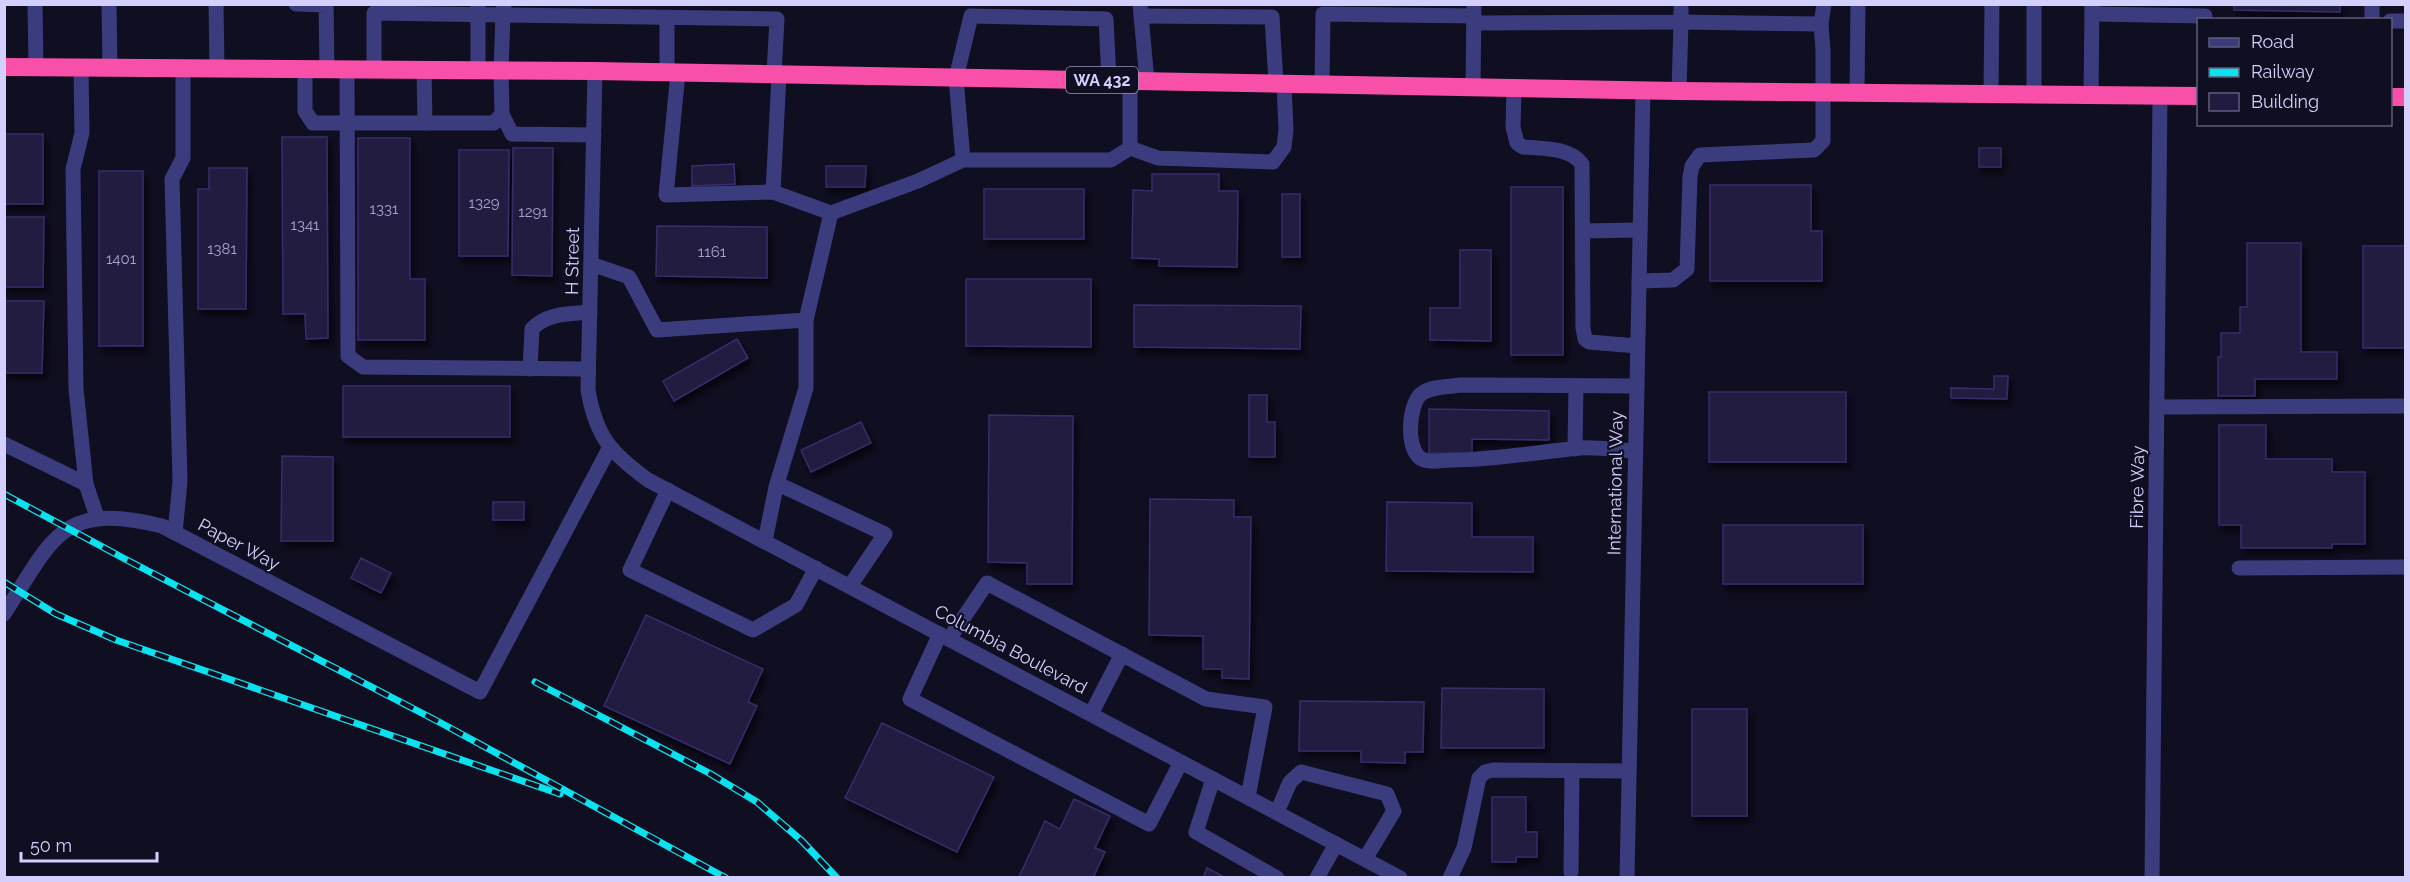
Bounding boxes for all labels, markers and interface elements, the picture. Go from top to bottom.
legend [2197,18,2392,126]
text: Road [2251,31,2294,52]
text: Railway [2251,61,2315,82]
road number: WA 432 [1066,67,1138,93]
text: Building [2251,91,2319,112]
house number: 1329 [468,194,500,212]
house number: 1331 [370,200,399,218]
house number: 1291 [518,203,548,221]
house number: 1341 [290,216,320,234]
street label: H Street [561,227,583,295]
house number: 1381 [207,240,237,258]
house number: 1161 [698,243,727,261]
house number: 1401 [106,250,137,268]
street label: International Way [1603,410,1627,555]
street label: Fibre Way [2126,445,2148,529]
street label: Paper Way [195,514,284,574]
street label: Columbia Boulevard [931,600,1091,698]
scale bar [21,825,158,863]
text: 50 m [30,835,72,856]

